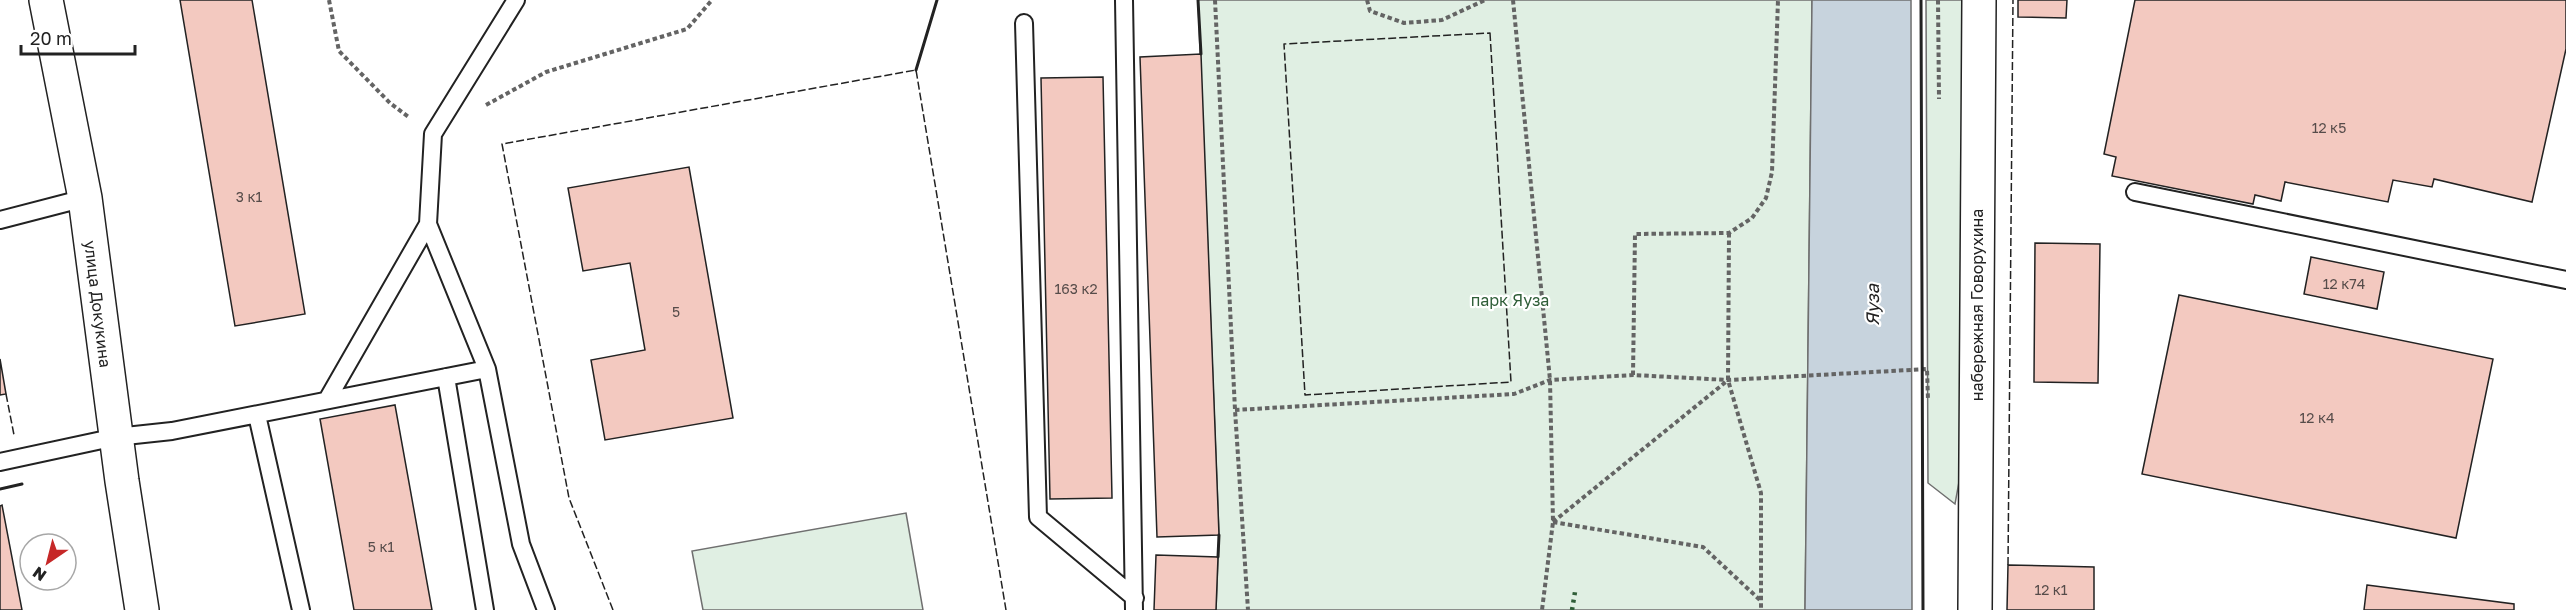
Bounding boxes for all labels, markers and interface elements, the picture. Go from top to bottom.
scale bar [21,18,135,56]
text: 20 m [30,27,72,49]
house number: 12 к5 [2312,119,2346,136]
house number: 3 к1 [236,188,262,205]
street label: набережная Говорухина [1967,209,1987,401]
street label: улица Докукина [80,239,116,369]
house number: 12 к74 [2323,275,2365,292]
house number: 163 к2 [1054,280,1098,297]
water label: Яуза [1861,283,1883,326]
park label: парк Яуза [1471,290,1549,310]
house number: 5 [672,303,680,320]
house number: 12 к4 [2300,409,2335,426]
north arrow [18,532,78,592]
house number: 5 к1 [368,538,394,555]
text: N [29,563,50,586]
house number: 12 к1 [2034,581,2068,598]

